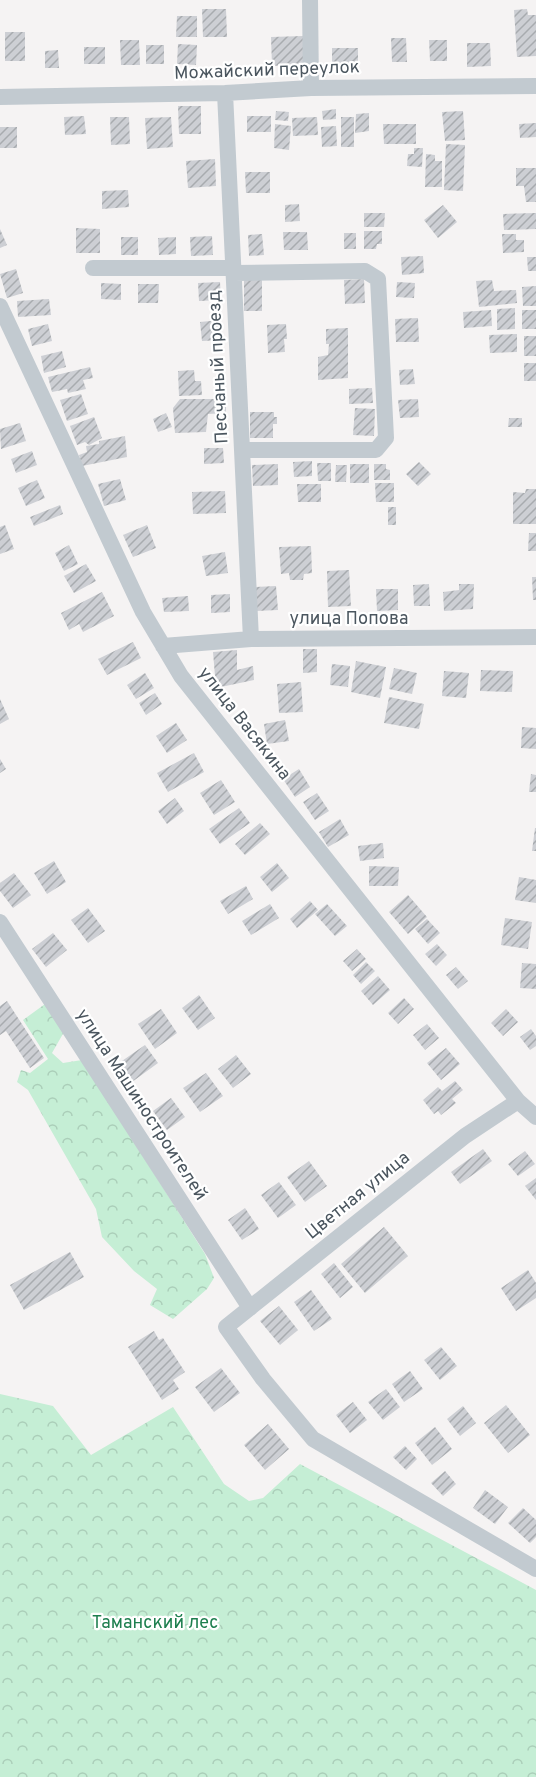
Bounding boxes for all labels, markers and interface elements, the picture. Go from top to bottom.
street label: Можайский переулок [174,56,360,86]
street label: Песчаный проезд [203,290,235,444]
street label: улица Попова [290,608,409,631]
street label: улица Васякина [193,663,295,785]
street label: улица Машиностроителей [70,1005,212,1205]
street label: Цветная улица [301,1147,415,1245]
park label: Таманский лес [92,1612,218,1635]

